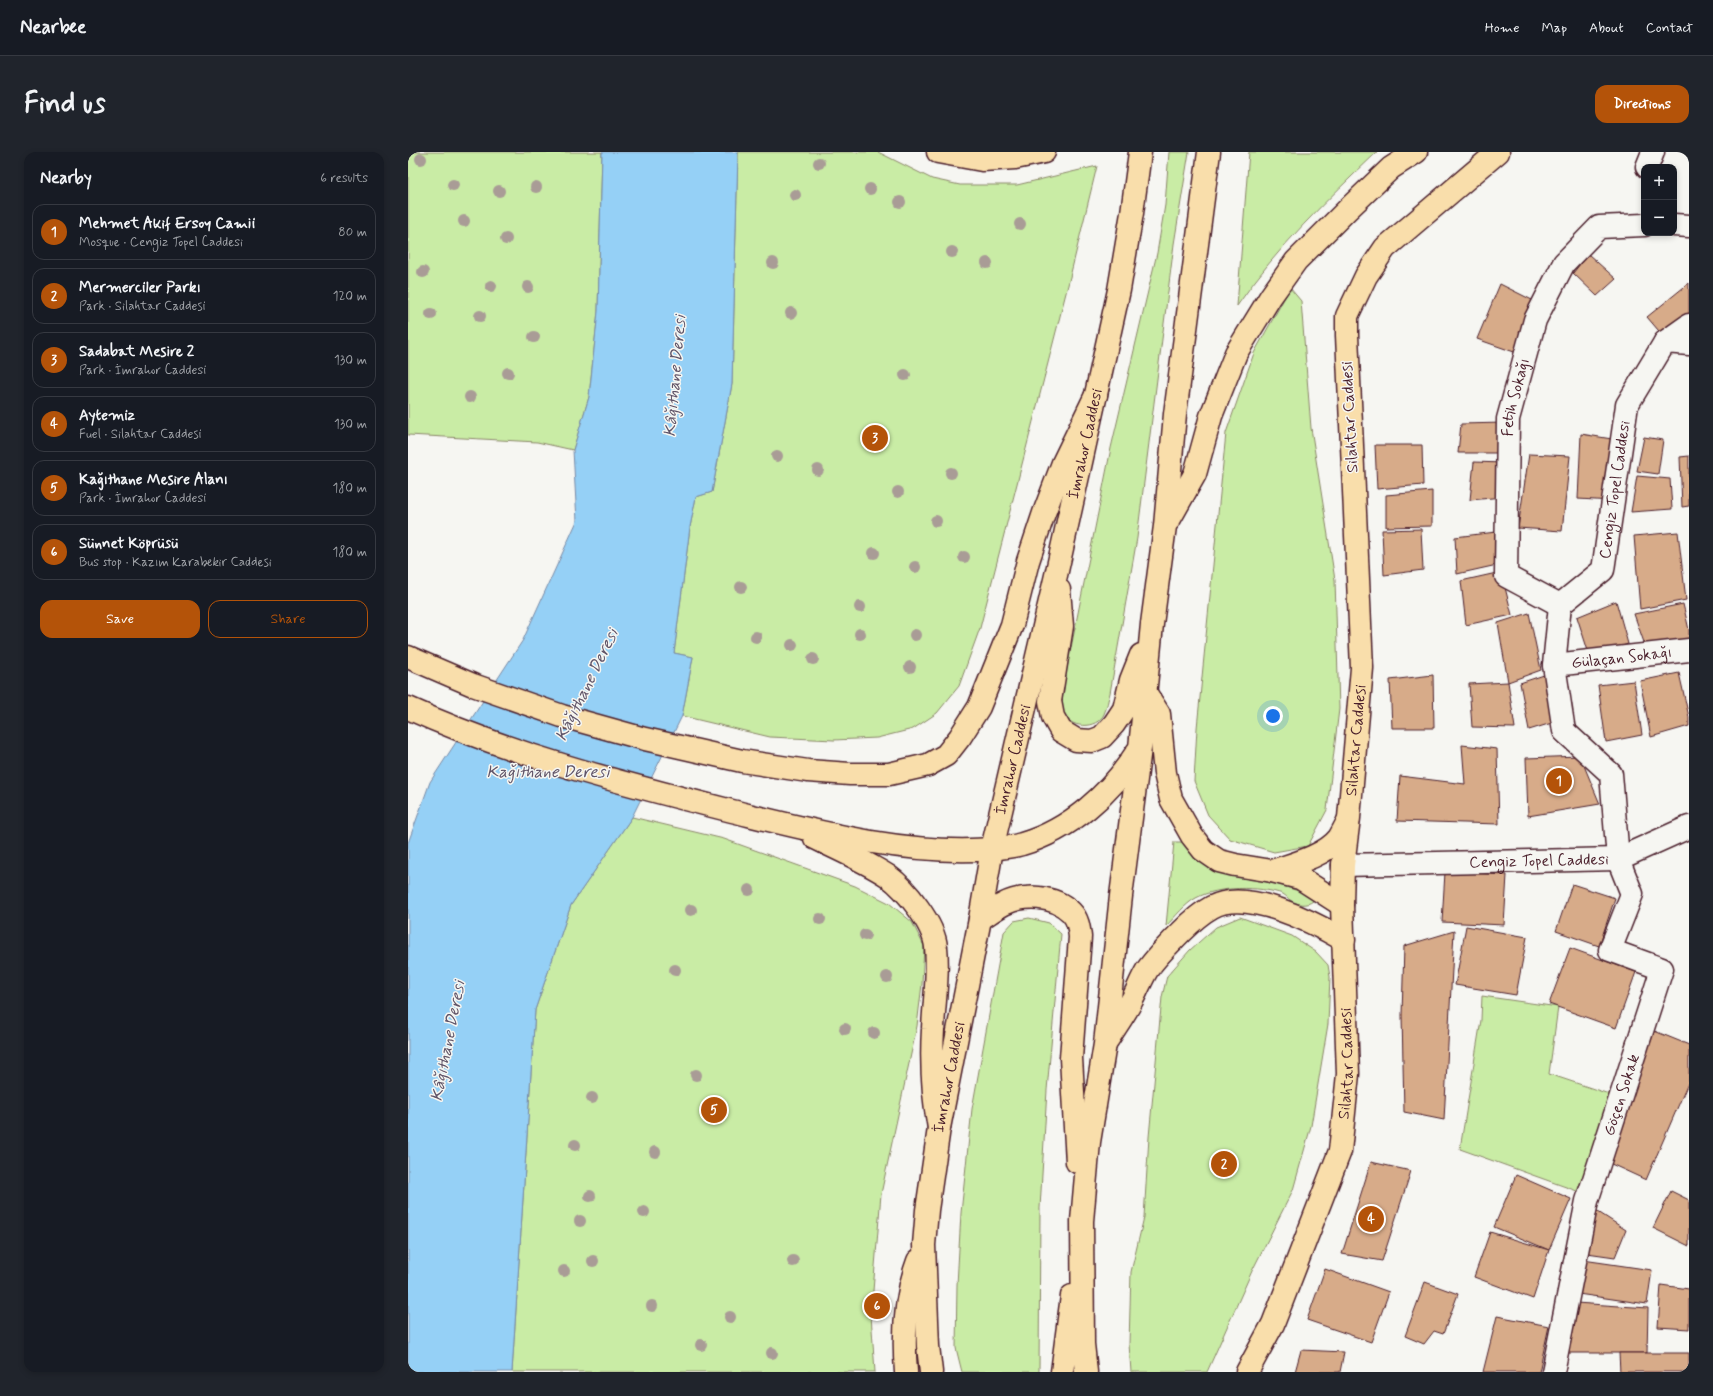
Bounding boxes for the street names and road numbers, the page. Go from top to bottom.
street label: Fetih Sokağı [1497,356,1535,437]
street label: Silahtar Caddesi [1337,360,1363,473]
street label: İmrahor Caddesi [1063,386,1108,501]
street label: Cengiz Topel Caddesi [1594,419,1635,560]
street label: Gülaçan Sokağı [1570,641,1673,674]
street label: Silahtar Caddesi [1340,683,1371,797]
street label: İmrahor Caddesi [990,702,1036,817]
street label: Cengiz Topel Caddesi [1469,849,1609,873]
street label: Silahtar Caddesi [1333,1007,1359,1120]
street label: İmrahor Caddesi [928,1020,970,1134]
street label: Göçen Sokak [1598,1051,1644,1138]

